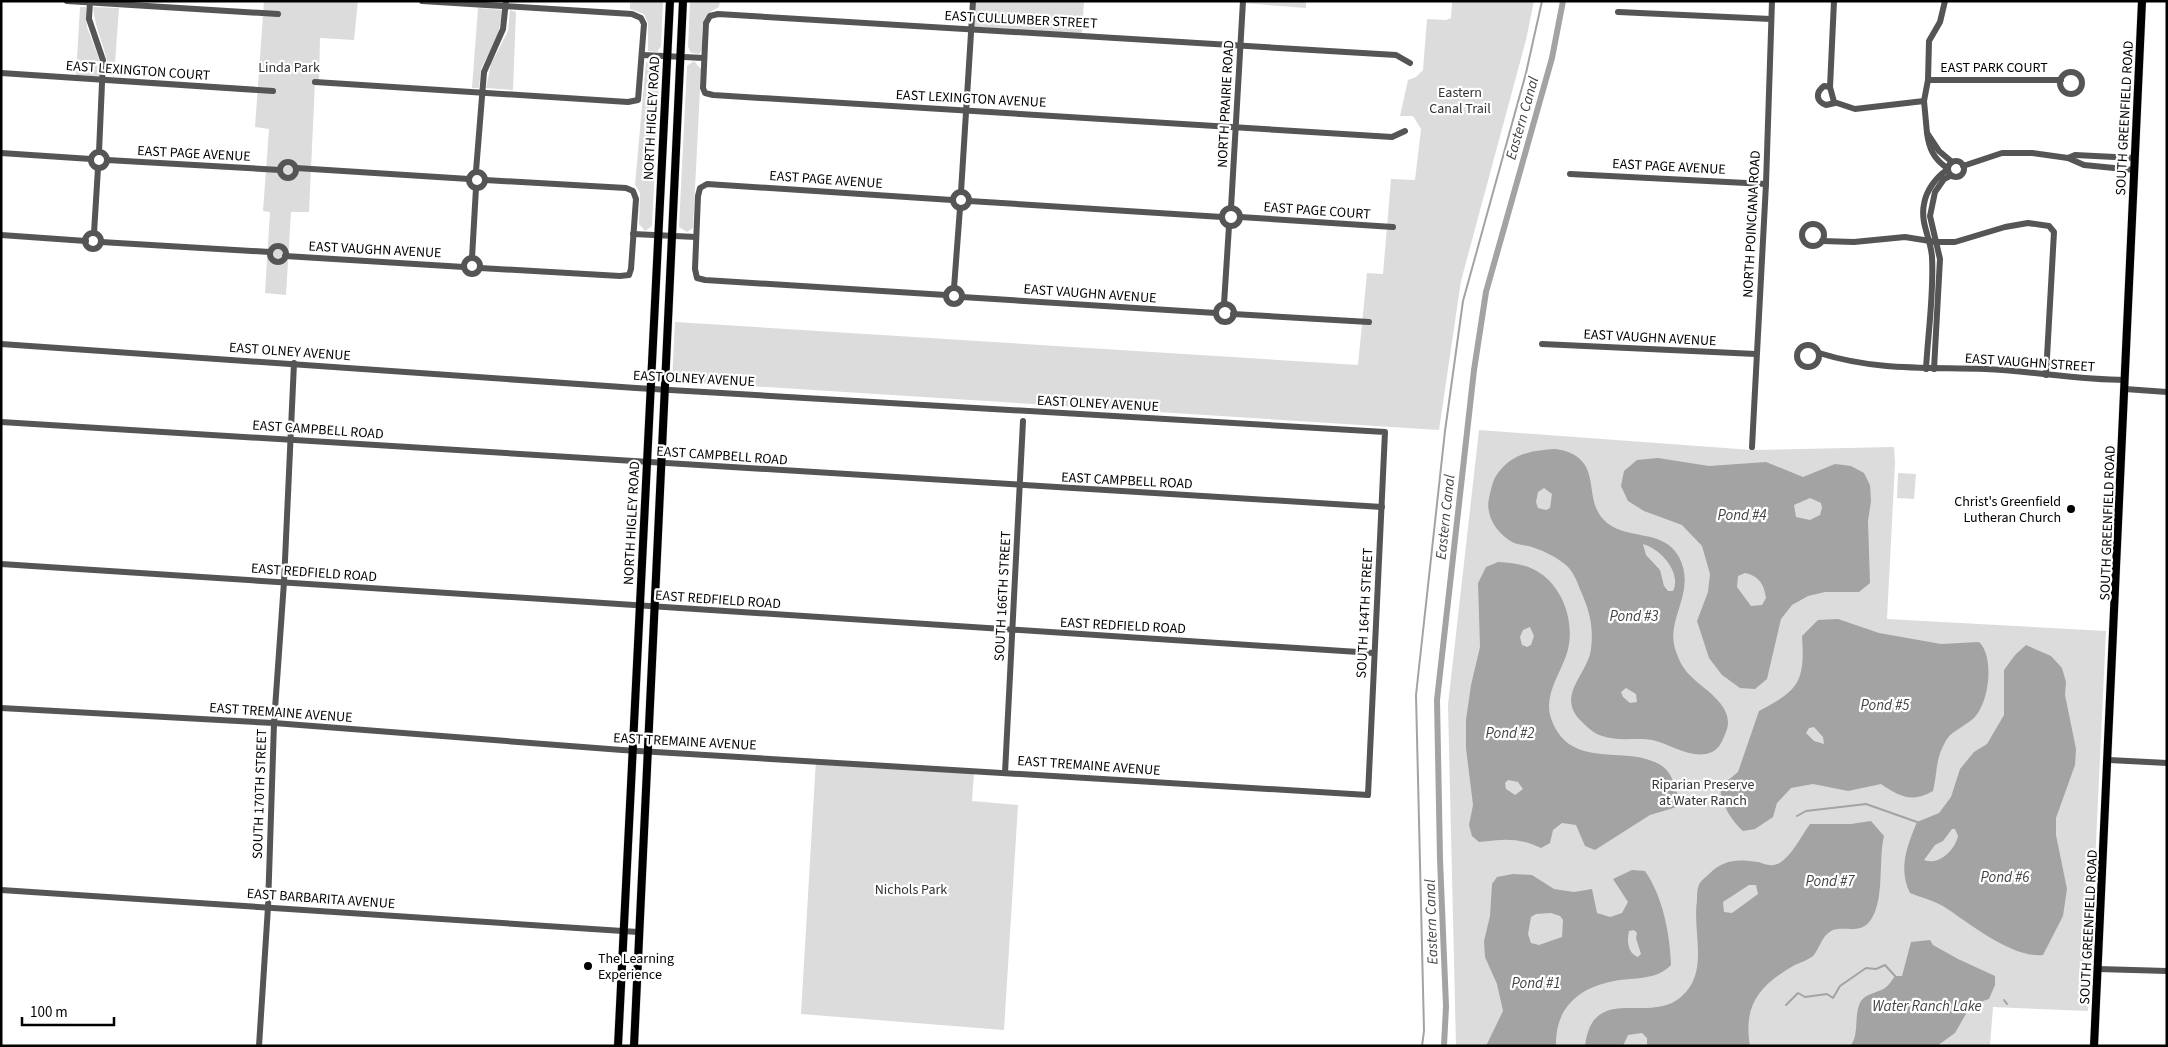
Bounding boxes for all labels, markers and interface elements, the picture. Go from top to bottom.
street label: EAST CULLUMBER STREET [944,6,1098,34]
street label: NORTH PRAIRIE ROAD [1213,40,1239,168]
street label: SOUTH GREENFIELD ROAD [2111,40,2139,196]
street label: EAST LEXINGTON COURT [65,56,211,86]
street label: NORTH HIGLEY ROAD [639,56,665,180]
park label: Linda Park [258,58,320,78]
street label: EAST PARK COURT [1940,58,2048,78]
water label: Eastern Canal [1501,74,1544,162]
park label: Eastern Canal Trail [1429,83,1491,119]
street label: EAST LEXINGTON AVENUE [895,85,1047,113]
street label: EAST PAGE AVENUE [137,141,251,167]
street label: NORTH POINCIANA ROAD [1738,150,1766,298]
street label: EAST PAGE AVENUE [1612,154,1726,180]
street label: EAST PAGE AVENUE [769,166,883,194]
street label: EAST PAGE COURT [1263,197,1372,225]
street label: EAST VAUGHN AVENUE [308,237,442,263]
street label: EAST VAUGHN AVENUE [1023,279,1157,309]
street label: EAST VAUGHN AVENUE [1583,325,1717,351]
street label: EAST OLNEY AVENUE [228,338,351,366]
street label: EAST VAUGHN STREET [1964,348,2096,378]
street label: EAST OLNEY AVENUE [633,366,755,392]
street label: EAST OLNEY AVENUE [1037,391,1159,417]
street label: EAST CAMPBELL ROAD [252,415,384,445]
street label: EAST CAMPBELL ROAD [656,441,788,471]
street label: SOUTH GREENFIELD ROAD [2095,445,2121,601]
street label: NORTH HIGLEY ROAD [619,461,645,585]
street label: EAST CAMPBELL ROAD [1061,468,1193,494]
water label: Eastern Canal [1431,473,1460,561]
place label: Christ's Greenfield Lutheran Church [1954,492,2061,528]
marker: Christ's Greenfield Lutheran Church [2065,503,2077,515]
water label: Pond #4 [1717,505,1767,526]
street label: SOUTH 166TH STREET [990,530,1016,662]
street label: SOUTH 164TH STREET [1352,547,1378,679]
street label: EAST REDFIELD ROAD [250,559,377,587]
street label: EAST REDFIELD ROAD [654,586,781,614]
water label: Pond #3 [1609,606,1659,627]
street label: EAST REDFIELD ROAD [1060,613,1186,639]
water label: Pond #5 [1860,695,1910,716]
street label: EAST TREMAINE AVENUE [209,698,353,728]
water label: Pond #2 [1485,723,1535,744]
street label: SOUTH 170TH STREET [248,728,272,860]
street label: EAST TREMAINE AVENUE [613,728,757,756]
street label: EAST TREMAINE AVENUE [1017,751,1161,781]
park label: Riparian Preserve at Water Ranch [1652,775,1754,811]
street label: SOUTH GREENFIELD ROAD [2075,849,2103,1005]
water label: Pond #6 [1980,867,2030,888]
water label: Pond #7 [1805,871,1855,892]
water label: Eastern Canal [1420,879,1443,965]
park label: Nichols Park [875,880,947,900]
street label: EAST BARBARITA AVENUE [246,884,396,914]
place label: The Learning Experience [598,949,674,985]
marker: The Learning Experience [582,960,594,972]
water label: Pond #1 [1511,973,1561,994]
scale bar [22,994,115,1026]
water label: Water Ranch Lake [1872,996,1982,1017]
text: 100 m [30,1002,68,1023]

